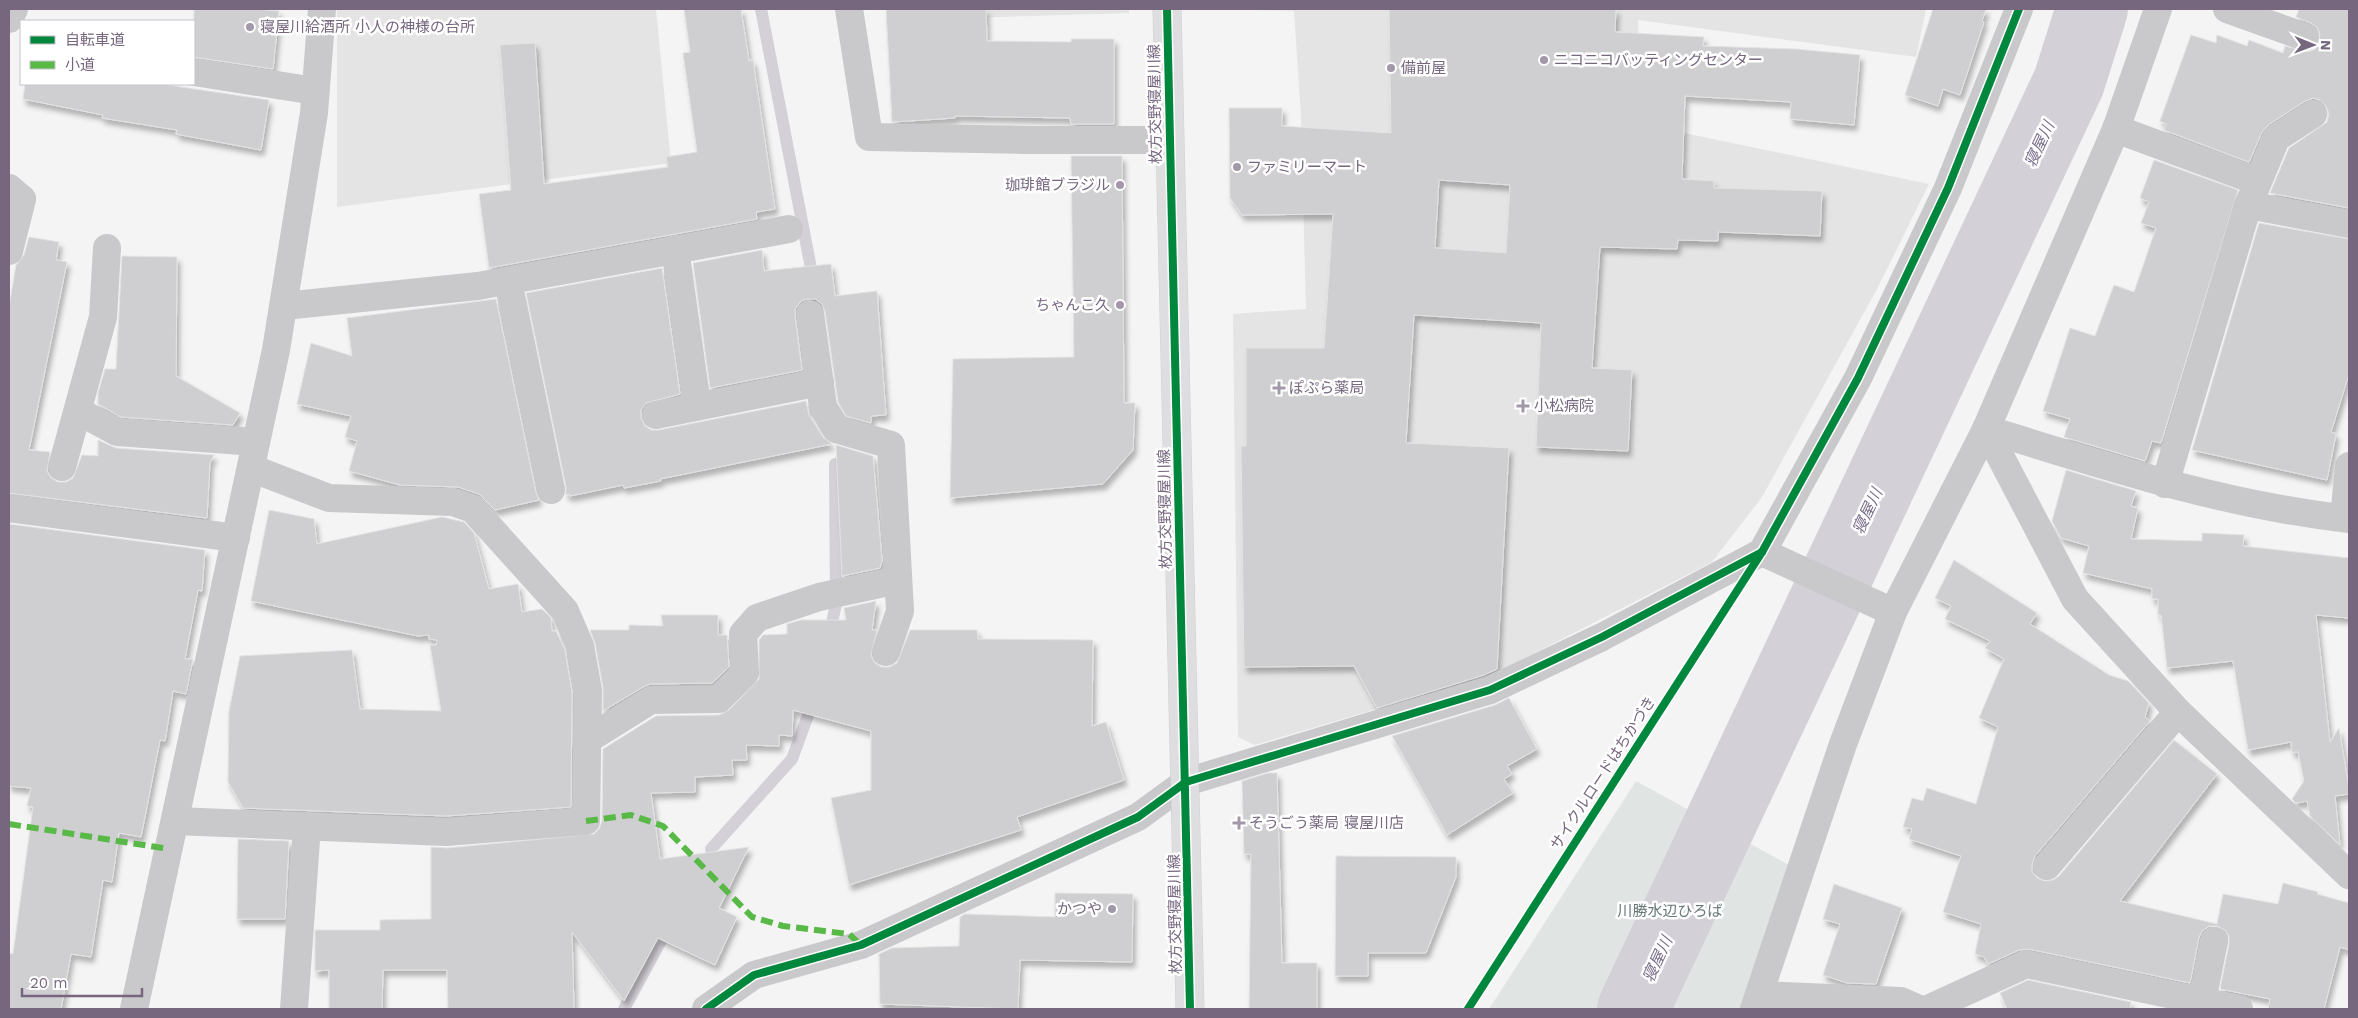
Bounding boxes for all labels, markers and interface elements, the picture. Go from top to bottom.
place label: 寝屋川給酒所 小人の神様の台所 [260,18,475,36]
legend [20,20,195,85]
north arrow [2288,20,2338,70]
marker: 寝屋川給酒所 小人の神様の台所 [244,21,256,33]
text: 自転車道 [65,31,125,49]
text: N [2318,40,2334,51]
street label: 枚方交野寝屋川線 [1145,44,1165,164]
place label: ニコニコバッティングセンター [1554,51,1763,69]
marker: ニコニコバッティングセンター [1538,54,1550,66]
text: 小道 [65,56,95,74]
place label: 備前屋 [1401,59,1446,77]
marker: 備前屋 [1385,62,1397,74]
water label: 寝屋川 [2021,117,2059,170]
place label: ファミリーマート [1247,158,1367,176]
marker: ファミリーマート [1231,161,1243,173]
place label: 珈琲館ブラジル [1005,176,1110,194]
marker: 珈琲館ブラジル [1114,179,1126,191]
place label: ちゃんこ久 [1035,296,1110,314]
marker: ちゃんこ久 [1114,299,1126,311]
place label: ぽぷら薬局 [1289,379,1364,397]
marker: ぽぷら薬局 [1273,382,1285,394]
place label: 小松病院 [1534,397,1594,415]
marker: 小松病院 [1516,399,1530,413]
street label: 枚方交野寝屋川線 [1155,449,1175,569]
water label: 寝屋川 [1849,484,1887,537]
street label: サイクルロードはちかづき [1547,693,1659,853]
place label: そうごう薬局 寝屋川店 [1249,814,1404,832]
marker: そうごう薬局 寝屋川店 [1233,817,1245,829]
street label: 枚方交野寝屋川線 [1165,854,1185,974]
place label: かつや [1057,900,1102,918]
park label: 川勝水辺ひろば [1617,902,1723,920]
marker: かつや [1106,903,1118,915]
water label: 寝屋川 [1639,932,1677,985]
scale bar [22,966,142,998]
text: 20 m [30,974,68,992]

